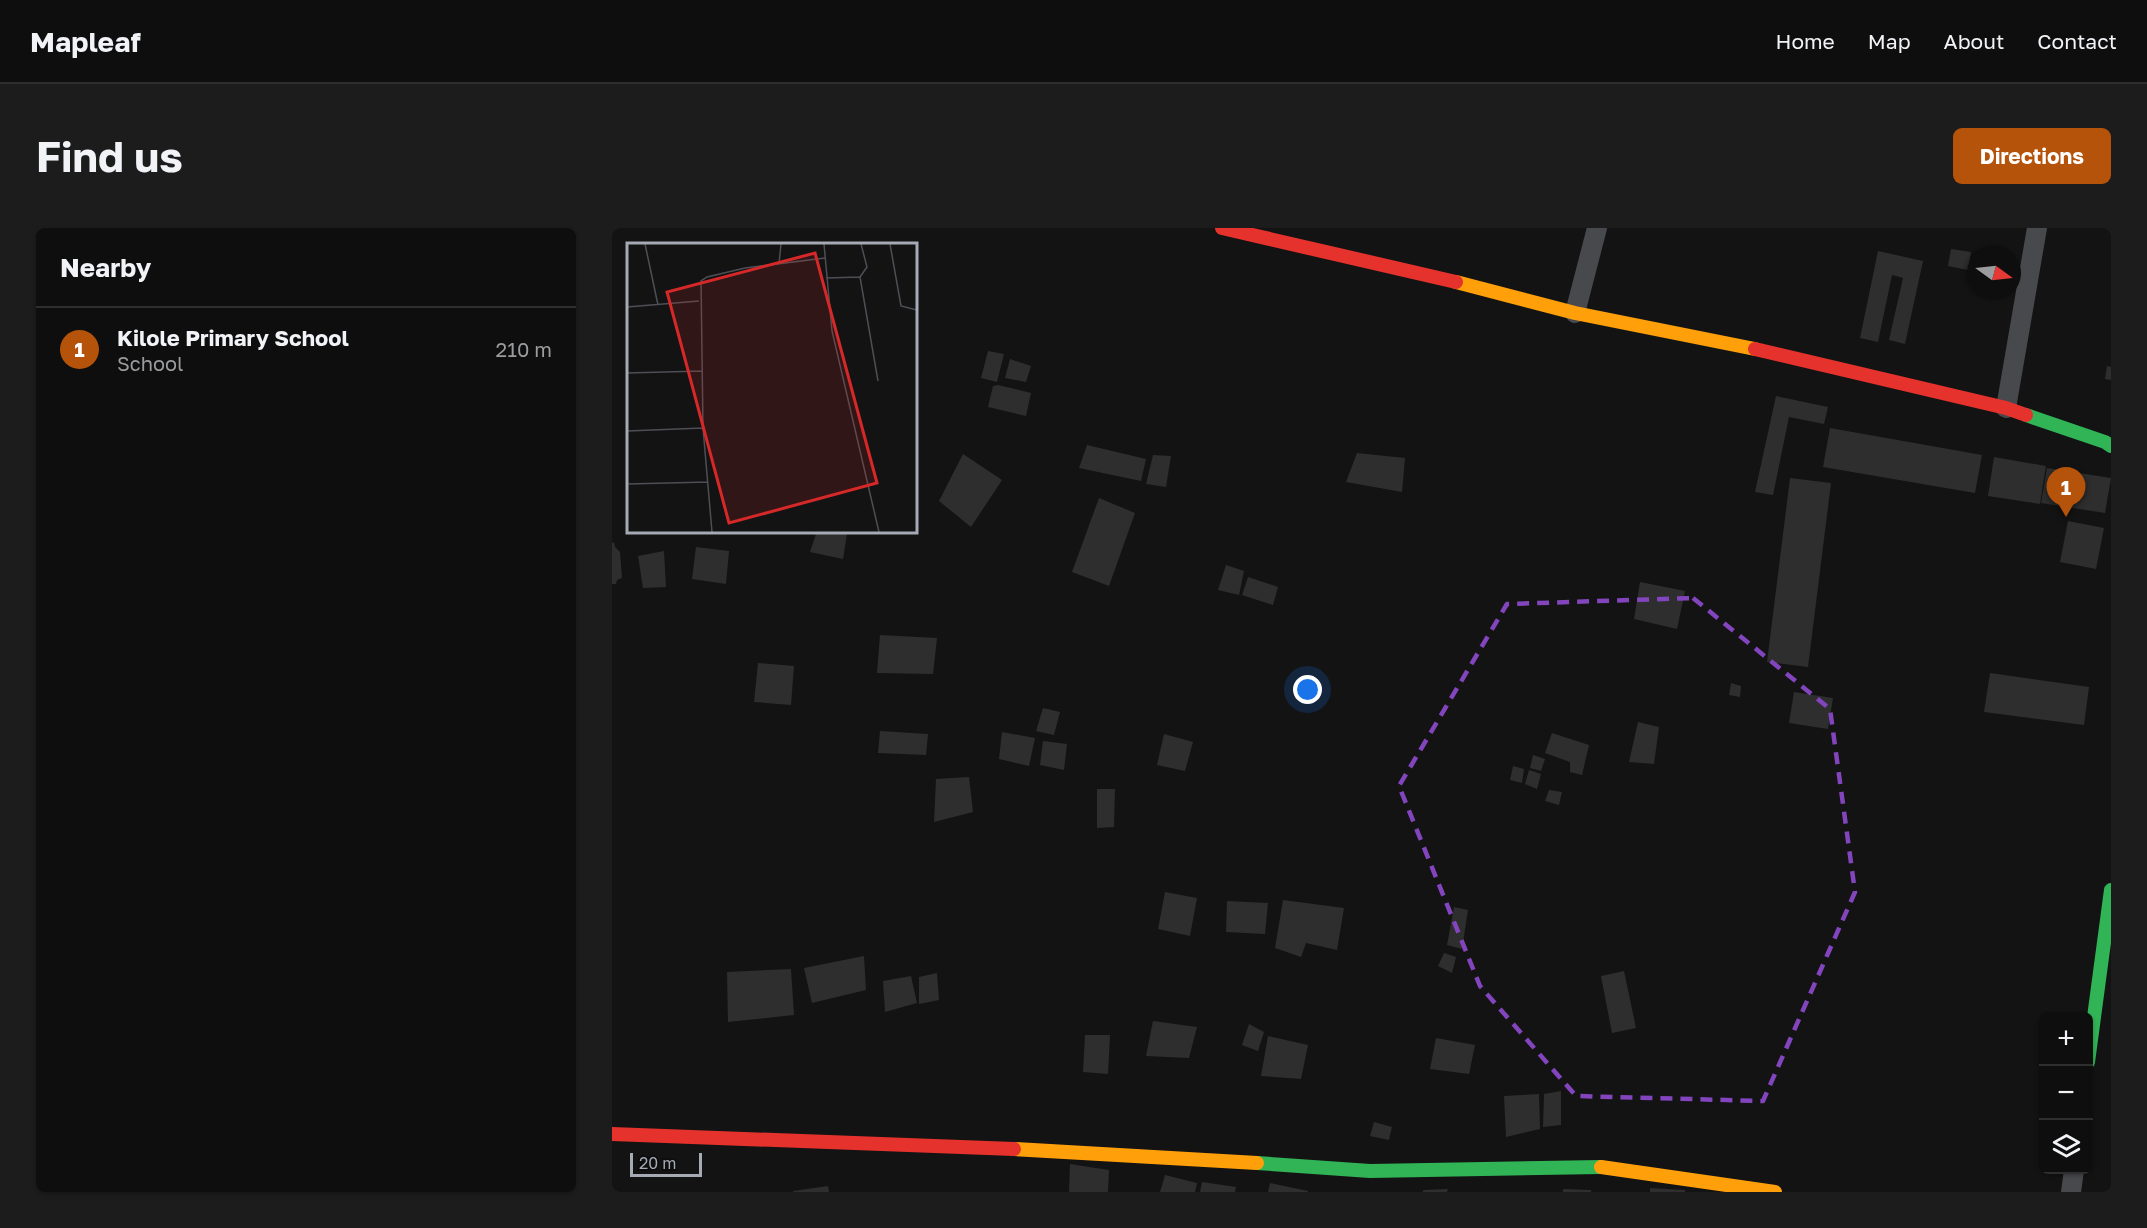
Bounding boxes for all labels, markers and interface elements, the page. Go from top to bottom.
text: Mapleaf [30,25,141,58]
text: Home [1775,28,1835,54]
text: Map [1868,28,1911,54]
text: About [1944,28,2004,54]
text: Contact [2037,28,2117,54]
button: Directions [1953,128,2111,184]
text: Find us [36,131,183,181]
inset map [627,243,916,532]
north arrow [1967,246,2021,300]
text: Nearby [60,252,151,283]
text: Kilole Primary School [117,324,349,351]
text: 1 [74,337,85,361]
text: 210 m [496,337,552,361]
text: School [117,351,183,375]
pin: 1 [2046,468,2086,517]
your location [1293,675,1322,704]
map controls [2039,1012,2093,1174]
button: + [2039,1012,2093,1066]
button: − [2039,1066,2093,1120]
button: layers [2039,1120,2093,1174]
scale bar [630,1150,702,1178]
text: 20 m [639,1153,676,1173]

